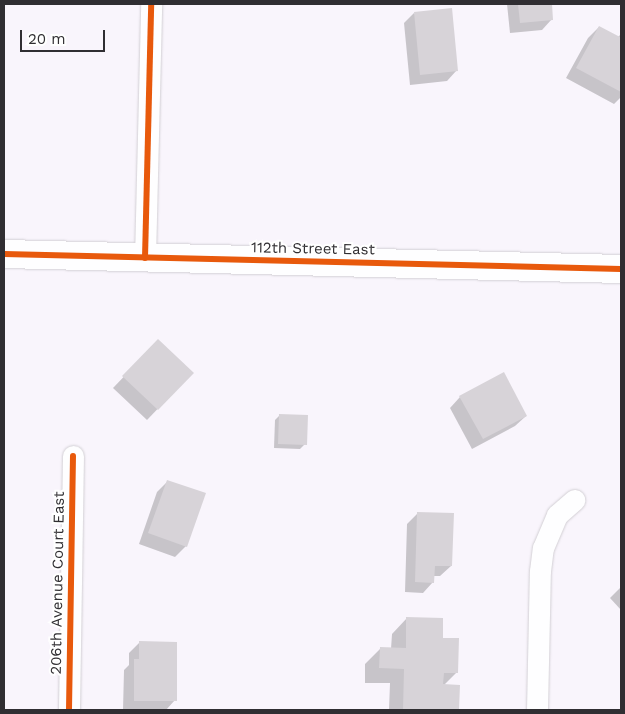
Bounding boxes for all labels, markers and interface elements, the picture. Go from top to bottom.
scale bar [22,20,108,52]
text: 20 m [28,30,66,48]
street label: 112th Street East [251,239,375,259]
street label: 206th Avenue Court East [47,491,69,675]

